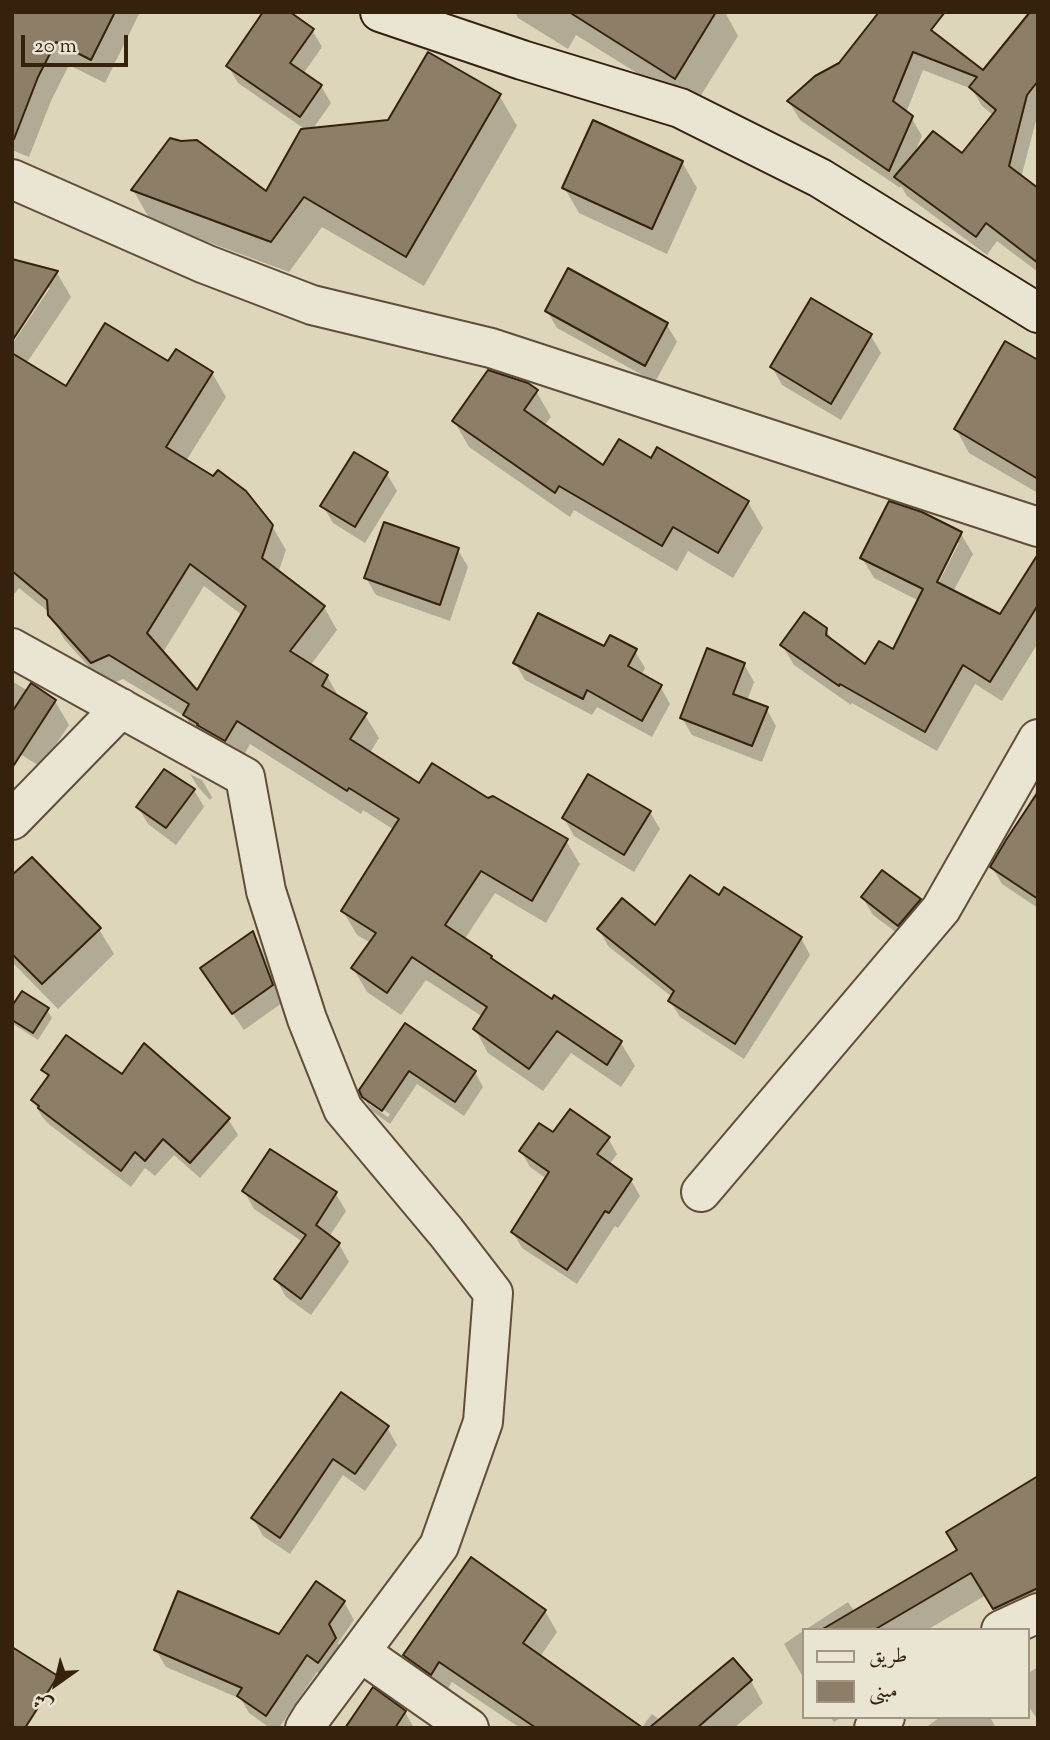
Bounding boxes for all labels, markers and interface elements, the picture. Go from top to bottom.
scale bar [24,21,131,65]
text: 20 m [34,32,77,62]
legend [802,1628,1029,1719]
text: طريق [869,1642,907,1672]
north arrow [21,1649,91,1719]
text: مبنى [869,1677,898,1707]
text: ش [29,1685,59,1718]

